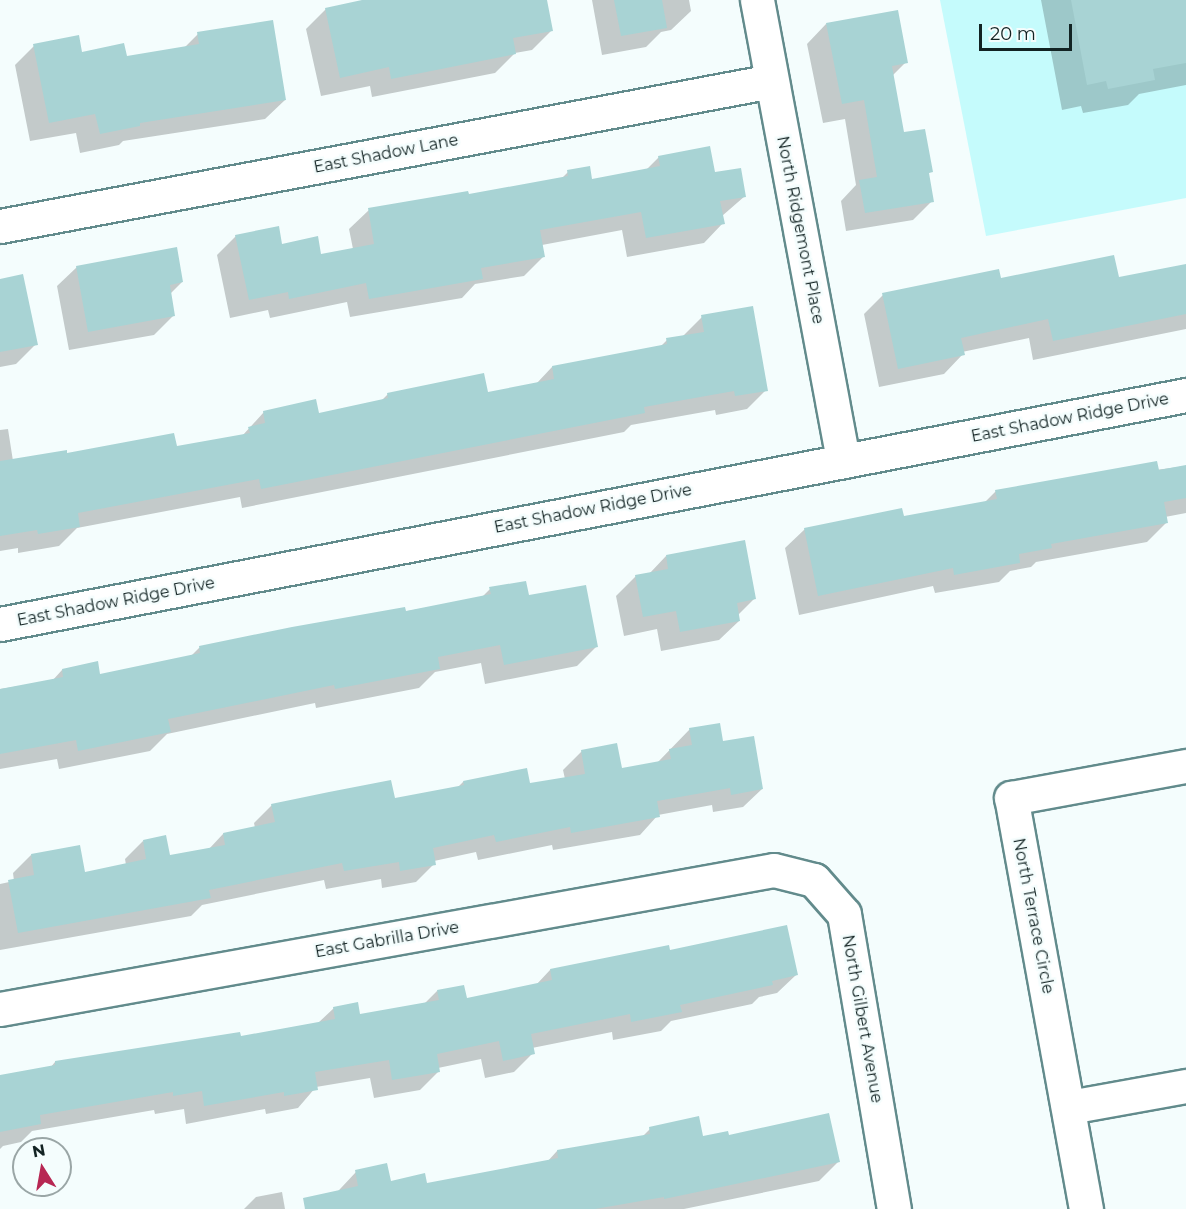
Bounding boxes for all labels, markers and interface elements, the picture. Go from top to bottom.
scale bar [982,12,1075,50]
text: 20 m [990,23,1036,45]
street label: East Shadow Lane [312,131,460,177]
street label: North Ridgemont Place [772,135,828,325]
street label: East Shadow Ridge Drive [970,389,1170,447]
street label: East Shadow Ridge Drive [493,480,693,538]
street label: East Shadow Ridge Drive [16,573,216,631]
street label: North Terrace Circle [1008,837,1058,995]
street label: East Gabrilla Drive [313,918,461,962]
street label: North Gilbert Avenue [838,933,886,1105]
north arrow [12,1137,72,1197]
text: N [31,1140,47,1161]

